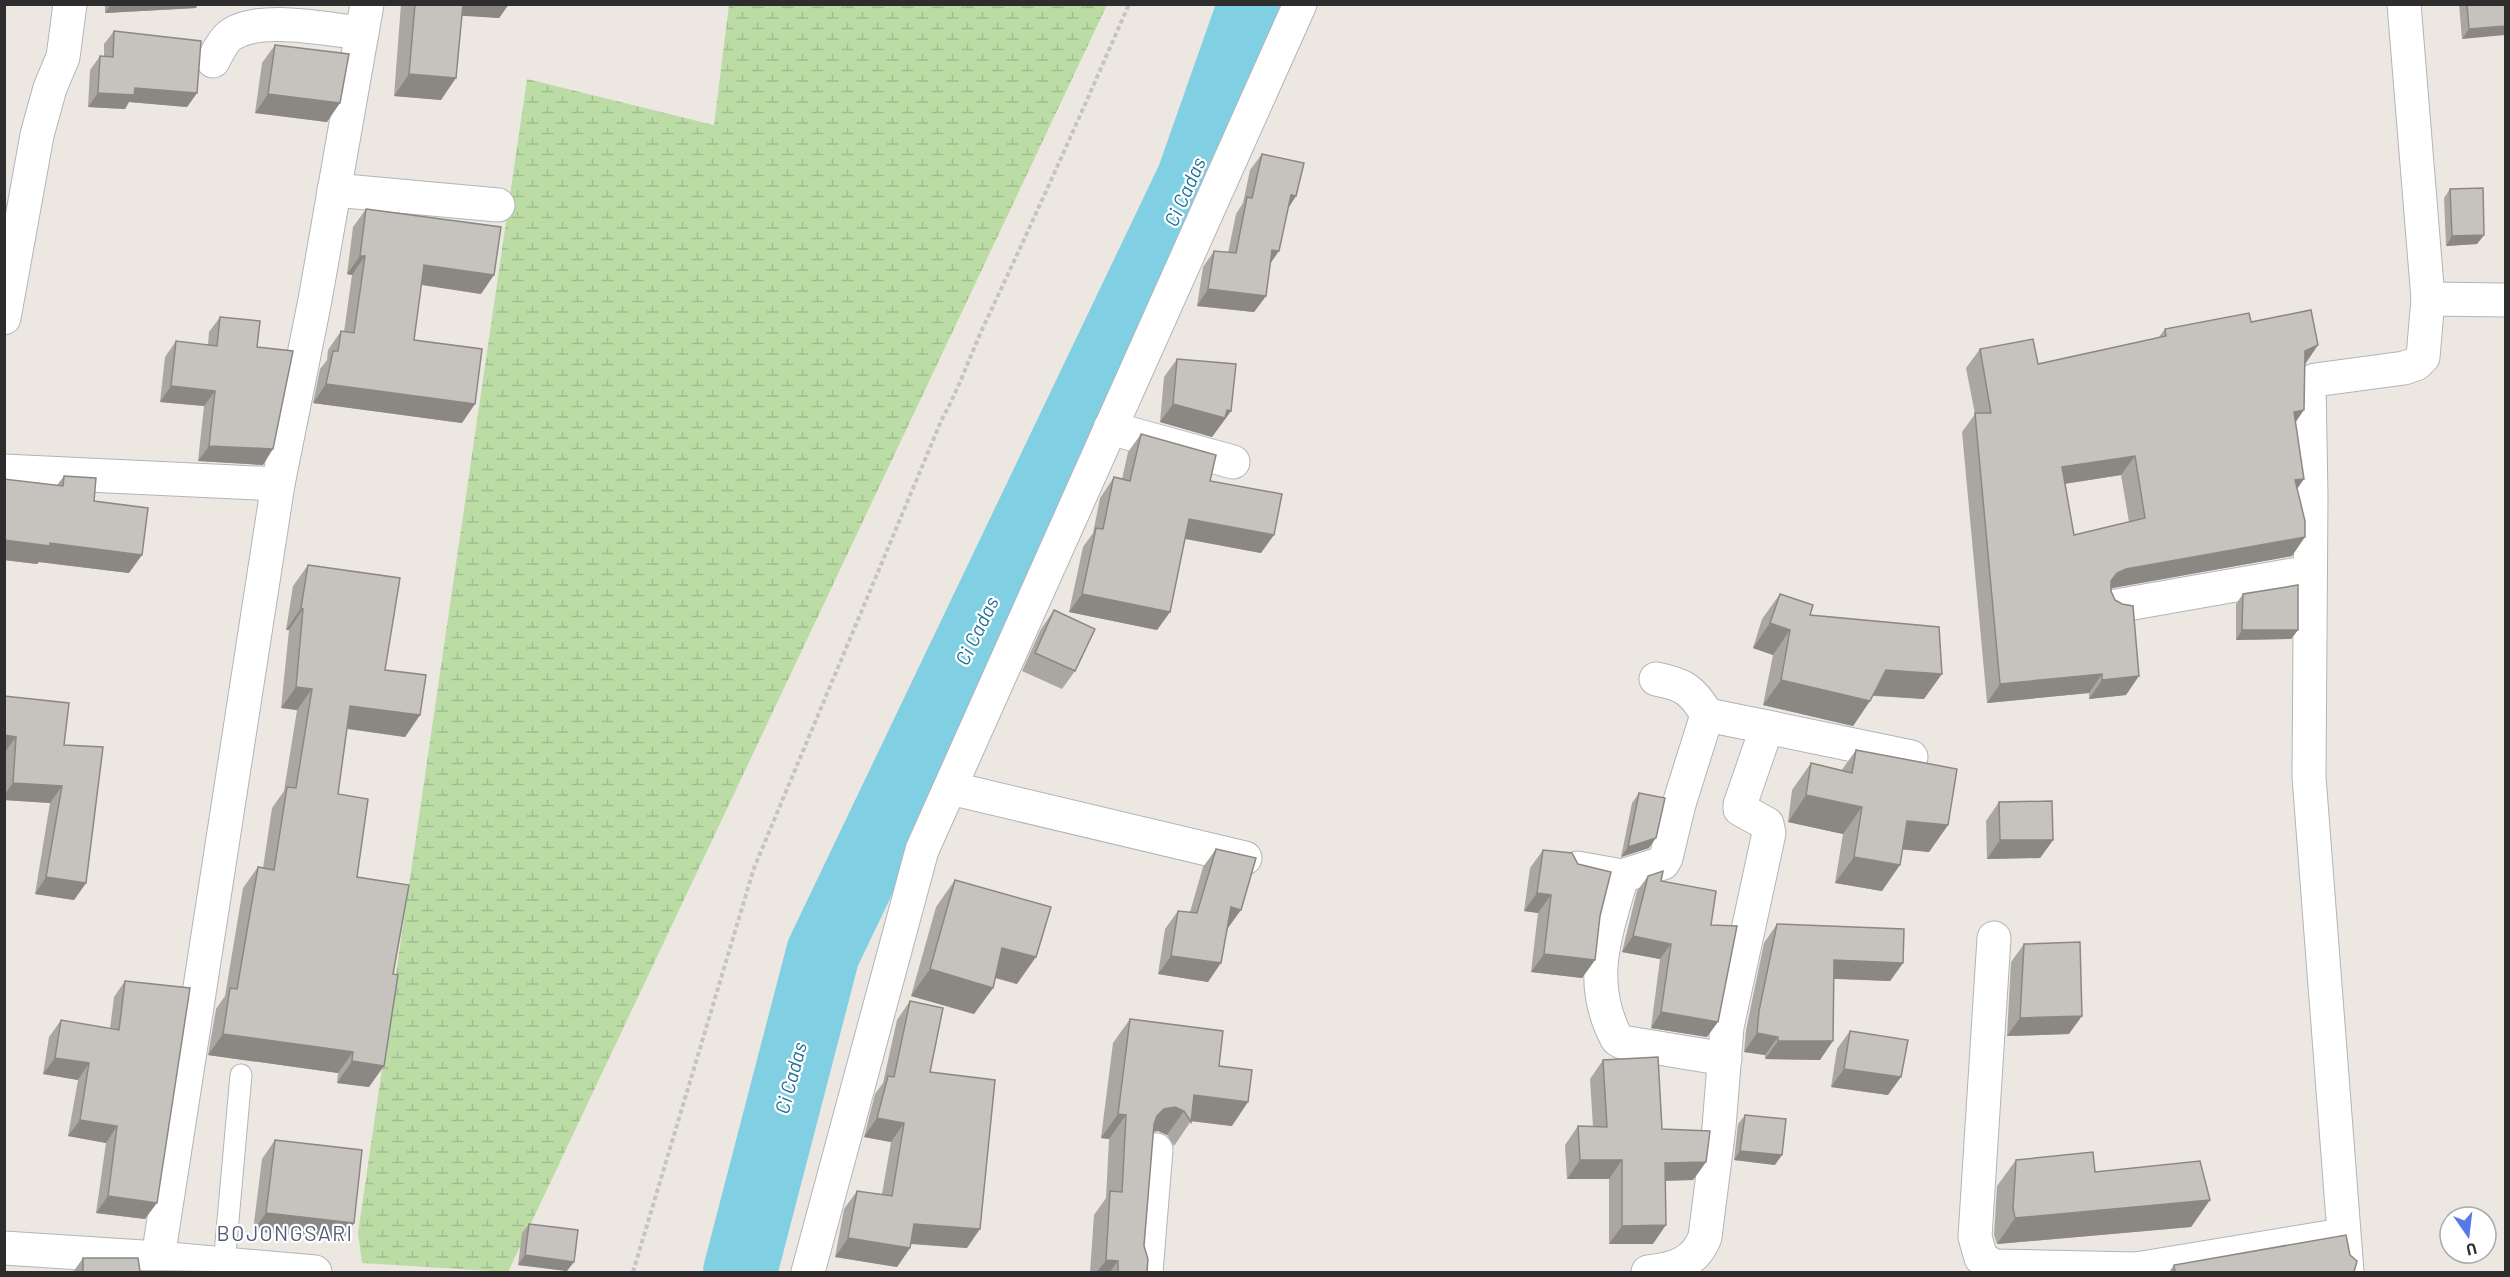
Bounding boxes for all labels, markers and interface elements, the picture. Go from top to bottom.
water label: Ci Cadas [1158,153,1210,230]
water label: Ci Cadas [949,592,1003,669]
water label: Ci Cadas [769,1039,811,1116]
north arrow [2438,1205,2498,1265]
district label: BOJONGSARI [217,1220,353,1245]
text: U [2465,1240,2479,1260]

